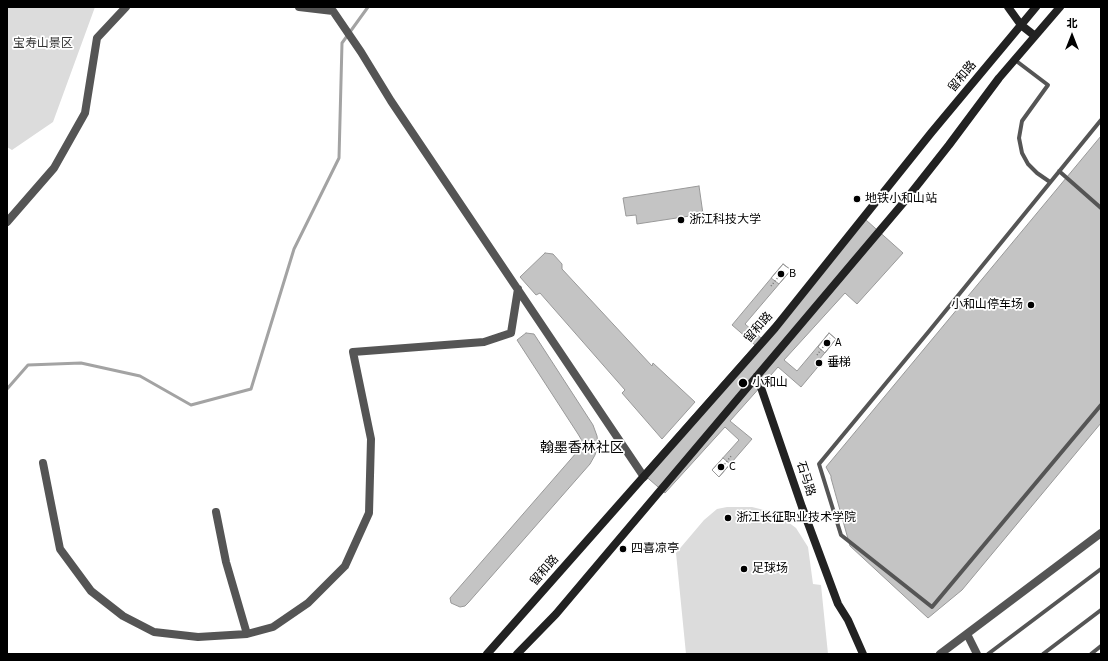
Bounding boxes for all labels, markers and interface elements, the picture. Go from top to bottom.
north arrow [1052,16,1092,56]
text: 北 [1067,16,1078,31]
park label: 宝寿山景区 [13,37,73,51]
street label: 留和路 [946,59,980,95]
place label: 地铁小和山站 [865,192,937,206]
marker: 地铁小和山站 [852,194,862,204]
place label: 浙江科技大学 [689,213,761,227]
marker: 浙江科技大学 [676,215,686,225]
place label: B [789,267,796,281]
marker: B [776,269,786,279]
place label: 小和山停车场 [951,298,1023,312]
marker: 小和山停车场 [1026,300,1036,310]
street label: 留和路 [742,310,776,346]
place label: A [835,336,842,350]
marker: A [822,338,832,348]
place label: 垂梯 [827,356,851,370]
marker: 垂梯 [814,358,824,368]
place label: 小和山 [752,376,788,390]
marker: 小和山 [737,377,749,389]
district label: 翰墨香林社区 [540,441,624,457]
place label: C [729,460,736,474]
street label: 石马路 [793,460,817,498]
marker: C [716,462,726,472]
place label: 浙江长征职业技术学院 [736,511,856,525]
marker: 浙江长征职业技术学院 [723,513,733,523]
place label: 四喜凉亭 [631,542,679,556]
marker: 四喜凉亭 [618,544,628,554]
street label: 留和路 [528,553,562,589]
place label: 足球场 [752,562,788,576]
marker: 足球场 [739,564,749,574]

